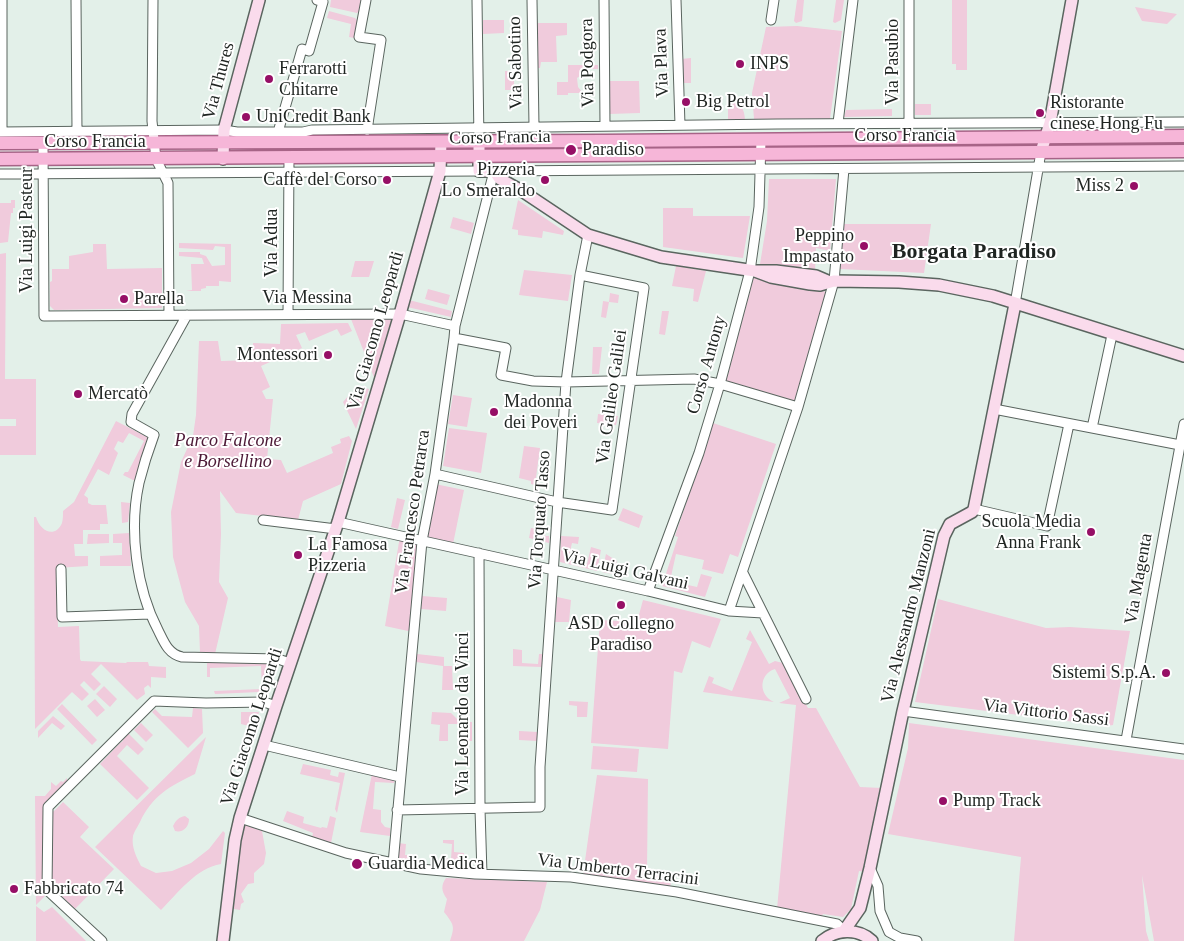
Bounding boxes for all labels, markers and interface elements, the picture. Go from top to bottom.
street label: Via Sabotino [504,16,528,110]
street label: Via Podgora [576,18,600,108]
street label: Via Pasubio [882,19,904,105]
street label: Via Plava [650,28,674,98]
street label: Via Thures [198,40,240,122]
place label: INPS [750,53,789,75]
place label: Ferrarotti Chitarre [279,58,347,100]
marker: INPS [734,58,746,70]
marker: Ferrarotti Chitarre [263,73,275,85]
place label: Big Petrol [696,91,770,113]
place label: Ristorante cinese Hong Fu [1050,92,1163,134]
marker: Big Petrol [680,96,692,108]
place label: UniCredit Bank [256,106,370,128]
marker: Ristorante cinese Hong Fu [1034,107,1046,119]
marker: UniCredit Bank [240,111,252,123]
street label: Corso Francia [854,125,956,147]
street label: Corso Francia [449,126,551,150]
street label: Corso Francia [44,131,146,153]
place label: Paradiso [582,139,644,161]
marker: Paradiso [564,143,578,157]
place label: Pizzeria Lo Smeraldo [442,159,535,202]
street label: Via Luigi Pasteur [16,167,38,293]
place label: Caffè del Corso [263,169,377,191]
marker: Caffè del Corso [381,174,393,186]
marker: Pizzeria Lo Smeraldo [539,174,551,186]
place label: Miss 2 [1075,175,1124,197]
marker: Miss 2 [1128,180,1140,192]
street label: Via Adua [261,209,283,277]
place label: Peppino Impastato [783,225,854,268]
district label: Borgata Paradiso [892,239,1056,265]
marker: Peppino Impastato [858,240,870,252]
street label: Via Giacomo Leopardi [343,249,409,413]
street label: Via Messina [262,287,352,309]
place label: Parella [134,288,184,310]
marker: Parella [118,293,130,305]
street label: Corso Antony [683,313,731,417]
street label: Via Galileo Galilei [592,328,632,466]
place label: Montessori [237,344,318,366]
marker: Montessori [322,349,334,361]
place label: Mercatò [88,383,148,405]
marker: Mercatò [72,388,84,400]
place label: Madonna dei Poveri [504,391,577,434]
marker: Madonna dei Poveri [488,406,500,418]
street label: Via Francesco Petrarca [391,428,435,596]
park label: Parco Falcone e Borsellino [175,430,281,472]
street label: Via Torquato Tasso [524,450,556,590]
place label: Scuola Media Anna Frank [982,511,1081,554]
marker: Scuola Media Anna Frank [1085,526,1097,538]
street label: Via Alessandro Manzoni [877,527,941,705]
street label: Via Magenta [1120,532,1158,626]
place label: La Famosa Pizzeria [308,534,387,576]
street label: Via Luigi Galvani [559,545,691,595]
marker: La Famosa Pizzeria [292,549,304,561]
marker: ASD Collegno Paradiso [615,599,627,611]
place label: ASD Collegno Paradiso [568,613,674,656]
street label: Via Leonardo da Vinci [452,632,474,796]
street label: Via Giacomo Leopardi [216,645,288,809]
place label: Sistemi S.p.A. [1052,662,1156,684]
marker: Sistemi S.p.A. [1160,667,1172,679]
street label: Via Vittorio Sassi [982,695,1110,731]
place label: Pump Track [953,790,1041,812]
marker: Pump Track [937,795,949,807]
street label: Via Umberto Terracini [536,849,700,891]
place label: Guardia Medica [368,853,484,875]
marker: Guardia Medica [350,857,364,871]
place label: Fabbricato 74 [24,878,123,900]
marker: Fabbricato 74 [8,883,20,895]

